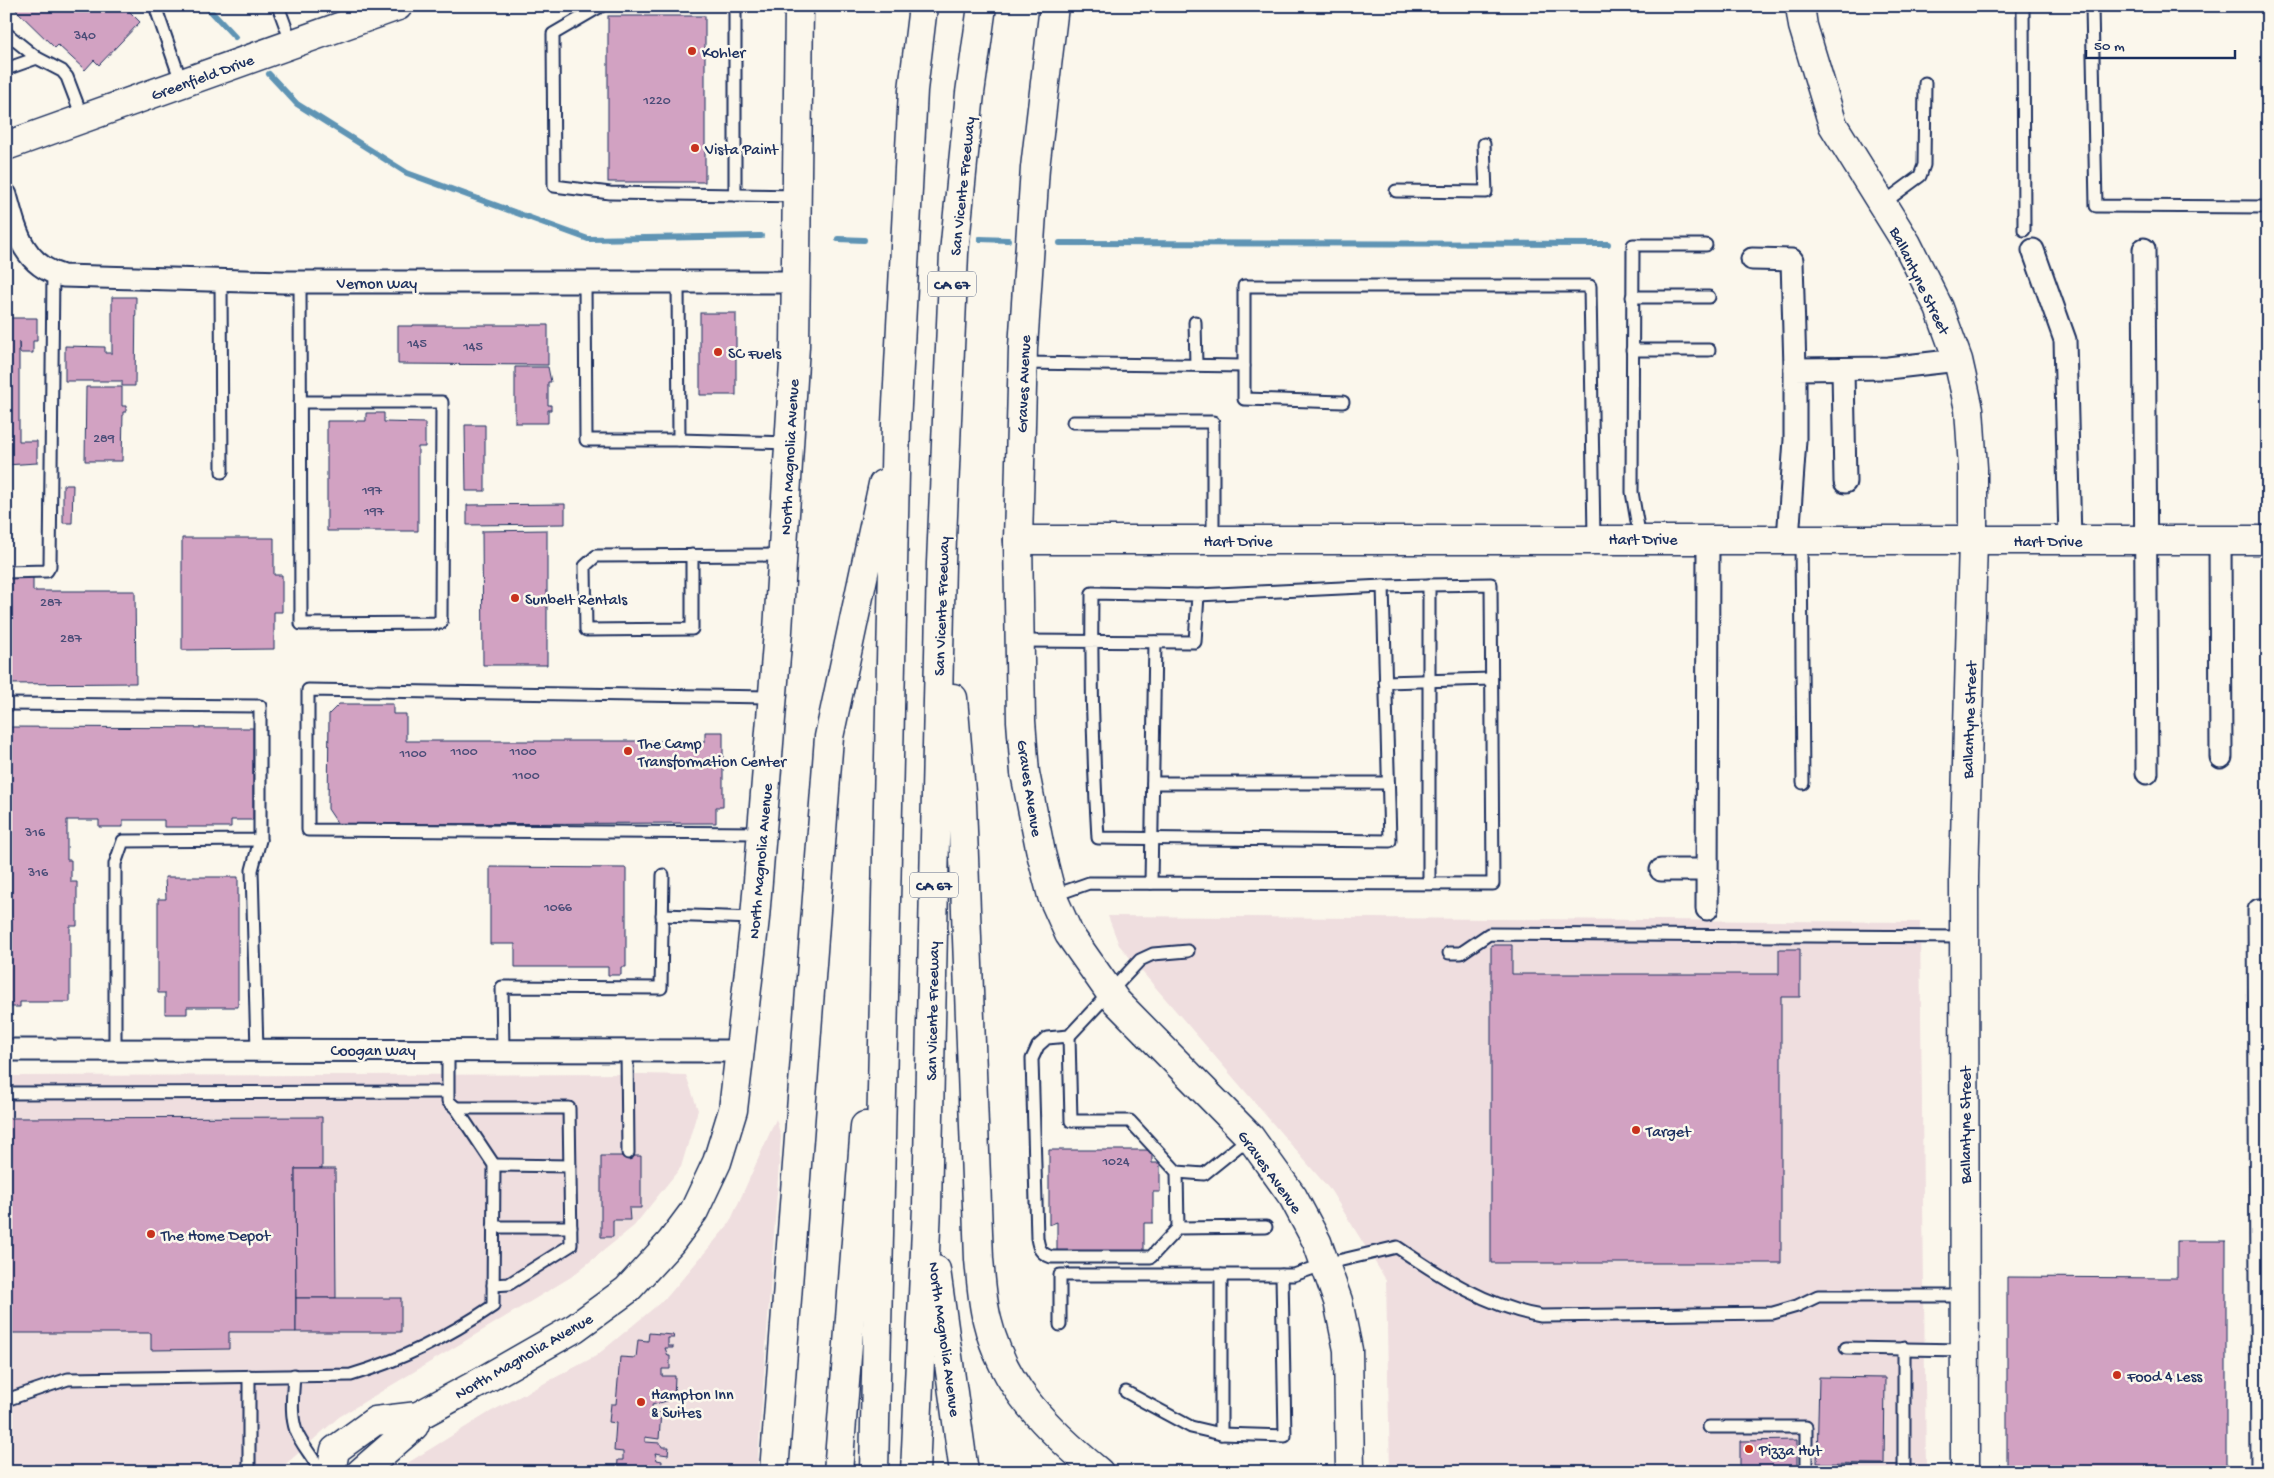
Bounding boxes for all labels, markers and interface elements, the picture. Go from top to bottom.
house number: 340 [73,28,96,45]
scale bar [2086,28,2235,60]
text: 50 m [2094,38,2125,56]
marker: Kohler [686,45,698,57]
place label: Kohler [702,45,746,64]
street label: Greenfield Drive [149,52,258,107]
house number: 1220 [642,93,671,110]
street label: San Vicente Freeway [948,116,981,257]
marker: Vista Paint [689,142,701,154]
place label: Vista Paint [704,142,779,161]
street label: Ballantyne Street [1883,224,1953,340]
road number: CA 67 [928,272,976,296]
street label: Vernon Way [336,276,417,295]
street label: Graves Avenue [1014,334,1037,433]
house number: 145 [406,336,427,353]
house number: 145 [462,339,483,356]
marker: SC Fuels [712,346,724,358]
place label: SC Fuels [728,346,782,365]
street label: North Magnolia Avenue [778,378,805,536]
house number: 289 [93,431,115,448]
house number: 197 [361,483,383,500]
house number: 197 [363,504,385,521]
street label: Hart Drive [1609,532,1678,551]
street label: Hart Drive [1204,534,1273,553]
street label: Hart Drive [2014,534,2083,553]
street label: San Vicente Freeway [932,536,955,676]
marker: Sunbelt Rentals [509,592,521,604]
place label: Sunbelt Rentals [525,592,628,611]
house number: 287 [40,595,63,612]
house number: 287 [60,631,83,648]
street label: Ballantyne Street [1960,660,1983,780]
place label: The Camp Transformation Center [637,736,787,773]
street label: Graves Avenue [1011,739,1045,839]
house number: 1100 [449,744,478,761]
house number: 1100 [508,744,537,761]
marker: The Camp Transformation Center [622,745,634,757]
house number: 1100 [398,746,427,763]
house number: 1100 [511,768,540,785]
street label: North Magnolia Avenue [746,782,779,940]
house number: 316 [24,825,46,842]
house number: 316 [27,865,49,882]
road number: CA 67 [910,872,958,898]
house number: 1066 [543,900,573,917]
street label: San Vicente Freeway [924,941,945,1081]
street label: Coogan Way [330,1043,416,1062]
street label: Ballantyne Street [1958,1065,1977,1185]
marker: Target [1630,1124,1642,1136]
place label: Target [1645,1124,1692,1143]
street label: Graves Avenue [1232,1128,1305,1219]
house number: 1024 [1101,1154,1130,1171]
marker: The Home Depot [145,1228,157,1240]
place label: The Home Depot [160,1228,272,1247]
street label: North Magnolia Avenue [922,1261,963,1419]
street label: North Magnolia Avenue [452,1310,598,1405]
marker: Food 4 Less [2111,1369,2123,1381]
place label: Food 4 Less [2126,1369,2203,1388]
place label: Hampton Inn & Suites [651,1387,734,1424]
marker: Hampton Inn & Suites [635,1396,647,1408]
marker: Pizza Hut [1743,1443,1755,1455]
place label: Pizza Hut [1758,1443,1823,1462]

